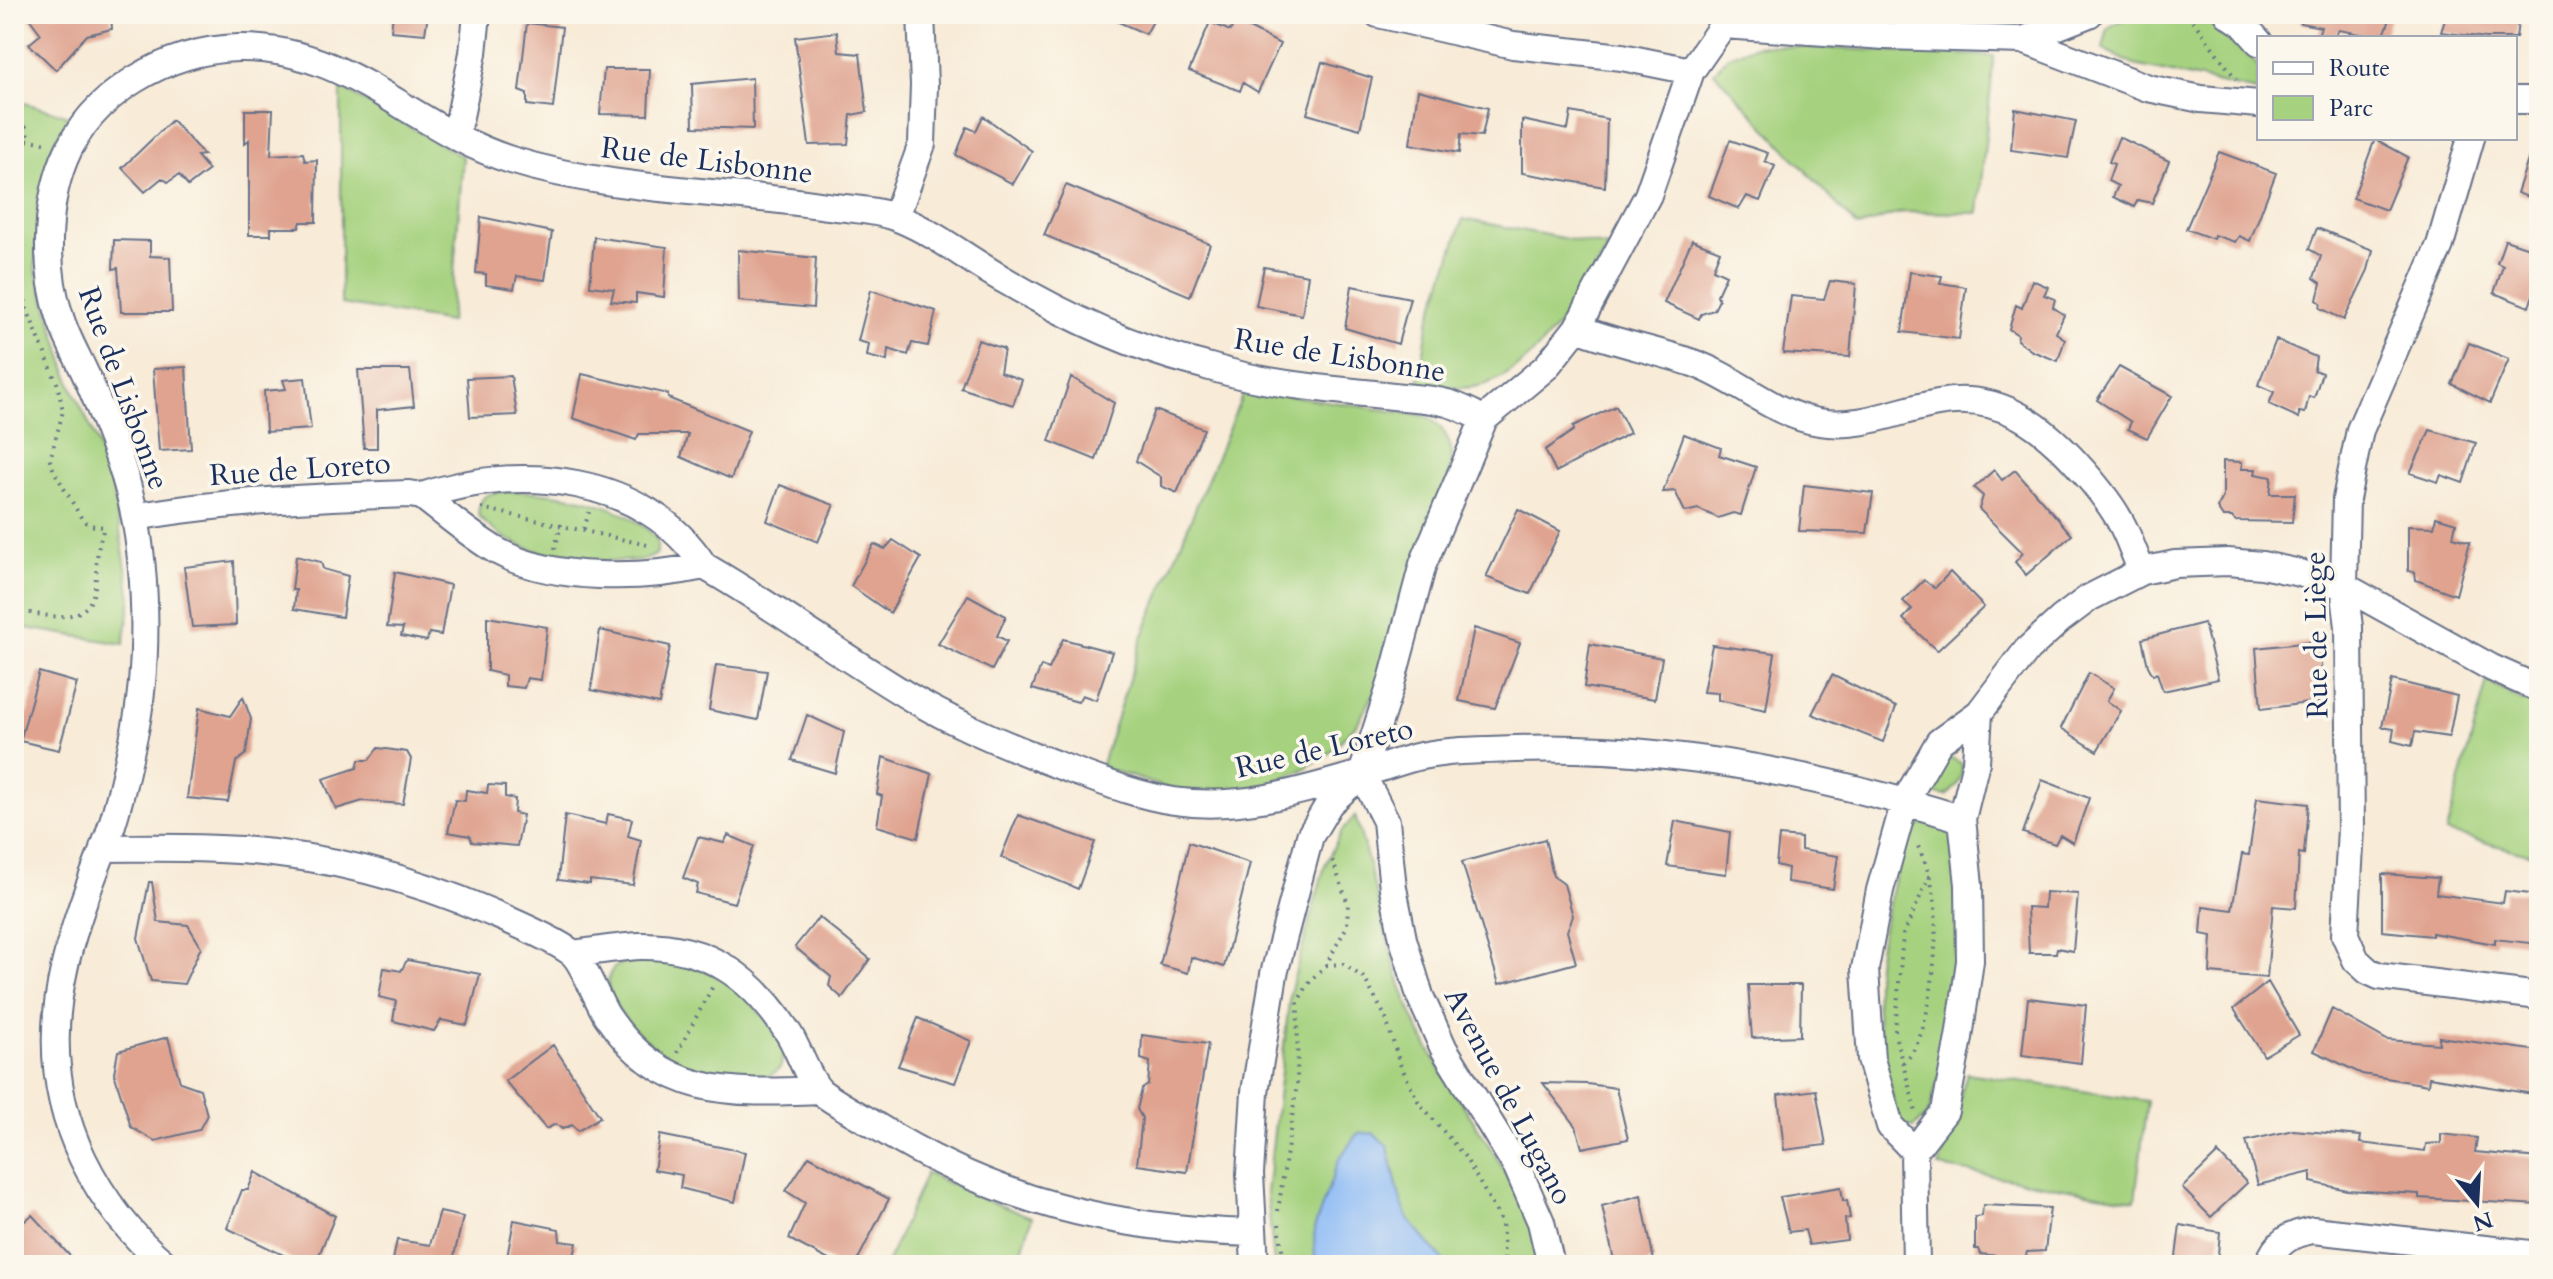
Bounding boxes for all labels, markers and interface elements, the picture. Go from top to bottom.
legend [2257,36,2517,140]
text: Route [2329,52,2390,85]
text: Parc [2329,92,2373,125]
street label: Rue de Lisbonne [599,127,815,194]
street label: Rue de Lisbonne [68,281,179,495]
street label: Rue de Lisbonne [1231,319,1448,392]
street label: Rue de Loreto [208,443,392,496]
street label: Rue de Liège [2295,551,2338,719]
street label: Rue de Loreto [1231,708,1417,789]
street label: Avenue de Lugano [1434,980,1583,1212]
north arrow [2437,1163,2517,1243]
text: N [2469,1204,2497,1238]

